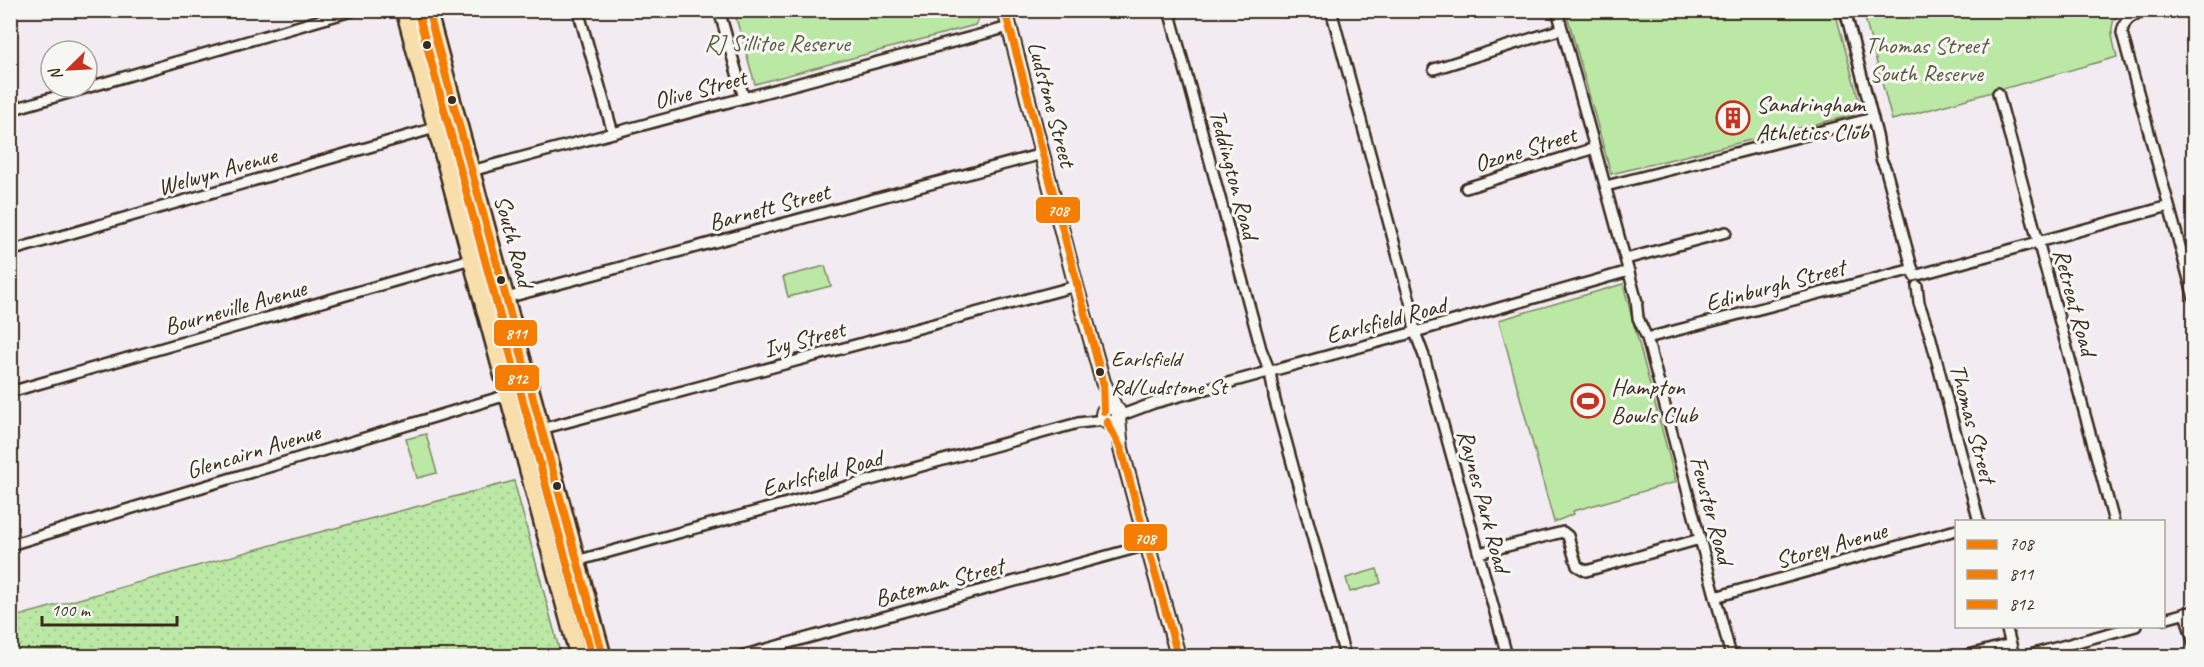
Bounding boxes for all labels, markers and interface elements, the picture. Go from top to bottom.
park label: RJ Sillitoe Reserve [704,28,852,58]
park label: Thomas Street South Reserve [1865,30,1990,88]
street label: Ludstone Street [1021,38,1084,172]
north arrow [39,39,99,99]
unlabelled marker [421,39,433,51]
street label: Olive Street [651,62,751,116]
text: N [44,63,67,83]
place label: Sandringham Athletics Club [1756,89,1870,147]
unlabelled marker [446,94,458,106]
building icon: Sandringham Athletics Club [1715,100,1751,136]
street label: Teddington Road [1202,106,1267,245]
street label: Ozone Street [1470,119,1581,179]
street label: Welwyn Avenue [154,139,282,202]
street label: Barnett Street [705,176,835,237]
street label: South Road [487,192,542,294]
line badge: 708 [1035,196,1081,224]
text: 708 [1047,201,1071,221]
street label: Retreat Road [2046,246,2104,362]
street label: Edinburgh Street [1702,251,1851,318]
street label: Bourneville Avenue [161,272,312,342]
unlabelled marker [495,274,507,286]
street label: Earlsfield Road [1323,289,1453,350]
street label: Ivy Street [760,313,850,364]
line badge: 811 [493,319,538,347]
text: 811 [505,324,529,344]
place label: Earlsfield Rd/Ludstone St [1111,345,1229,401]
street label: Thomas Street [1943,360,2004,489]
line badge: 812 [494,364,540,392]
marker: Earlsfield Rd/Ludstone St [1094,366,1106,378]
text: 812 [506,369,530,389]
place label: Hampton Bowls Club [1611,372,1699,430]
sports icon: Hampton Bowls Club [1570,383,1606,419]
street label: Glencairn Avenue [183,416,326,486]
street label: Raynes Park Road [1451,427,1518,579]
street label: Earlsfield Road [759,442,889,503]
street label: Fewster Road [1683,453,1742,571]
unlabelled marker [551,480,563,492]
street label: Storey Avenue [1772,514,1892,575]
legend [1955,520,2165,628]
line badge: 708 [1123,523,1168,552]
text: 708 [1134,529,1158,549]
text: 708 [2009,533,2035,555]
street label: Bateman Street [871,550,1010,614]
text: 811 [2009,563,2034,585]
scale bar [42,589,177,627]
text: 812 [2009,593,2035,615]
text: 100 m [51,599,92,621]

